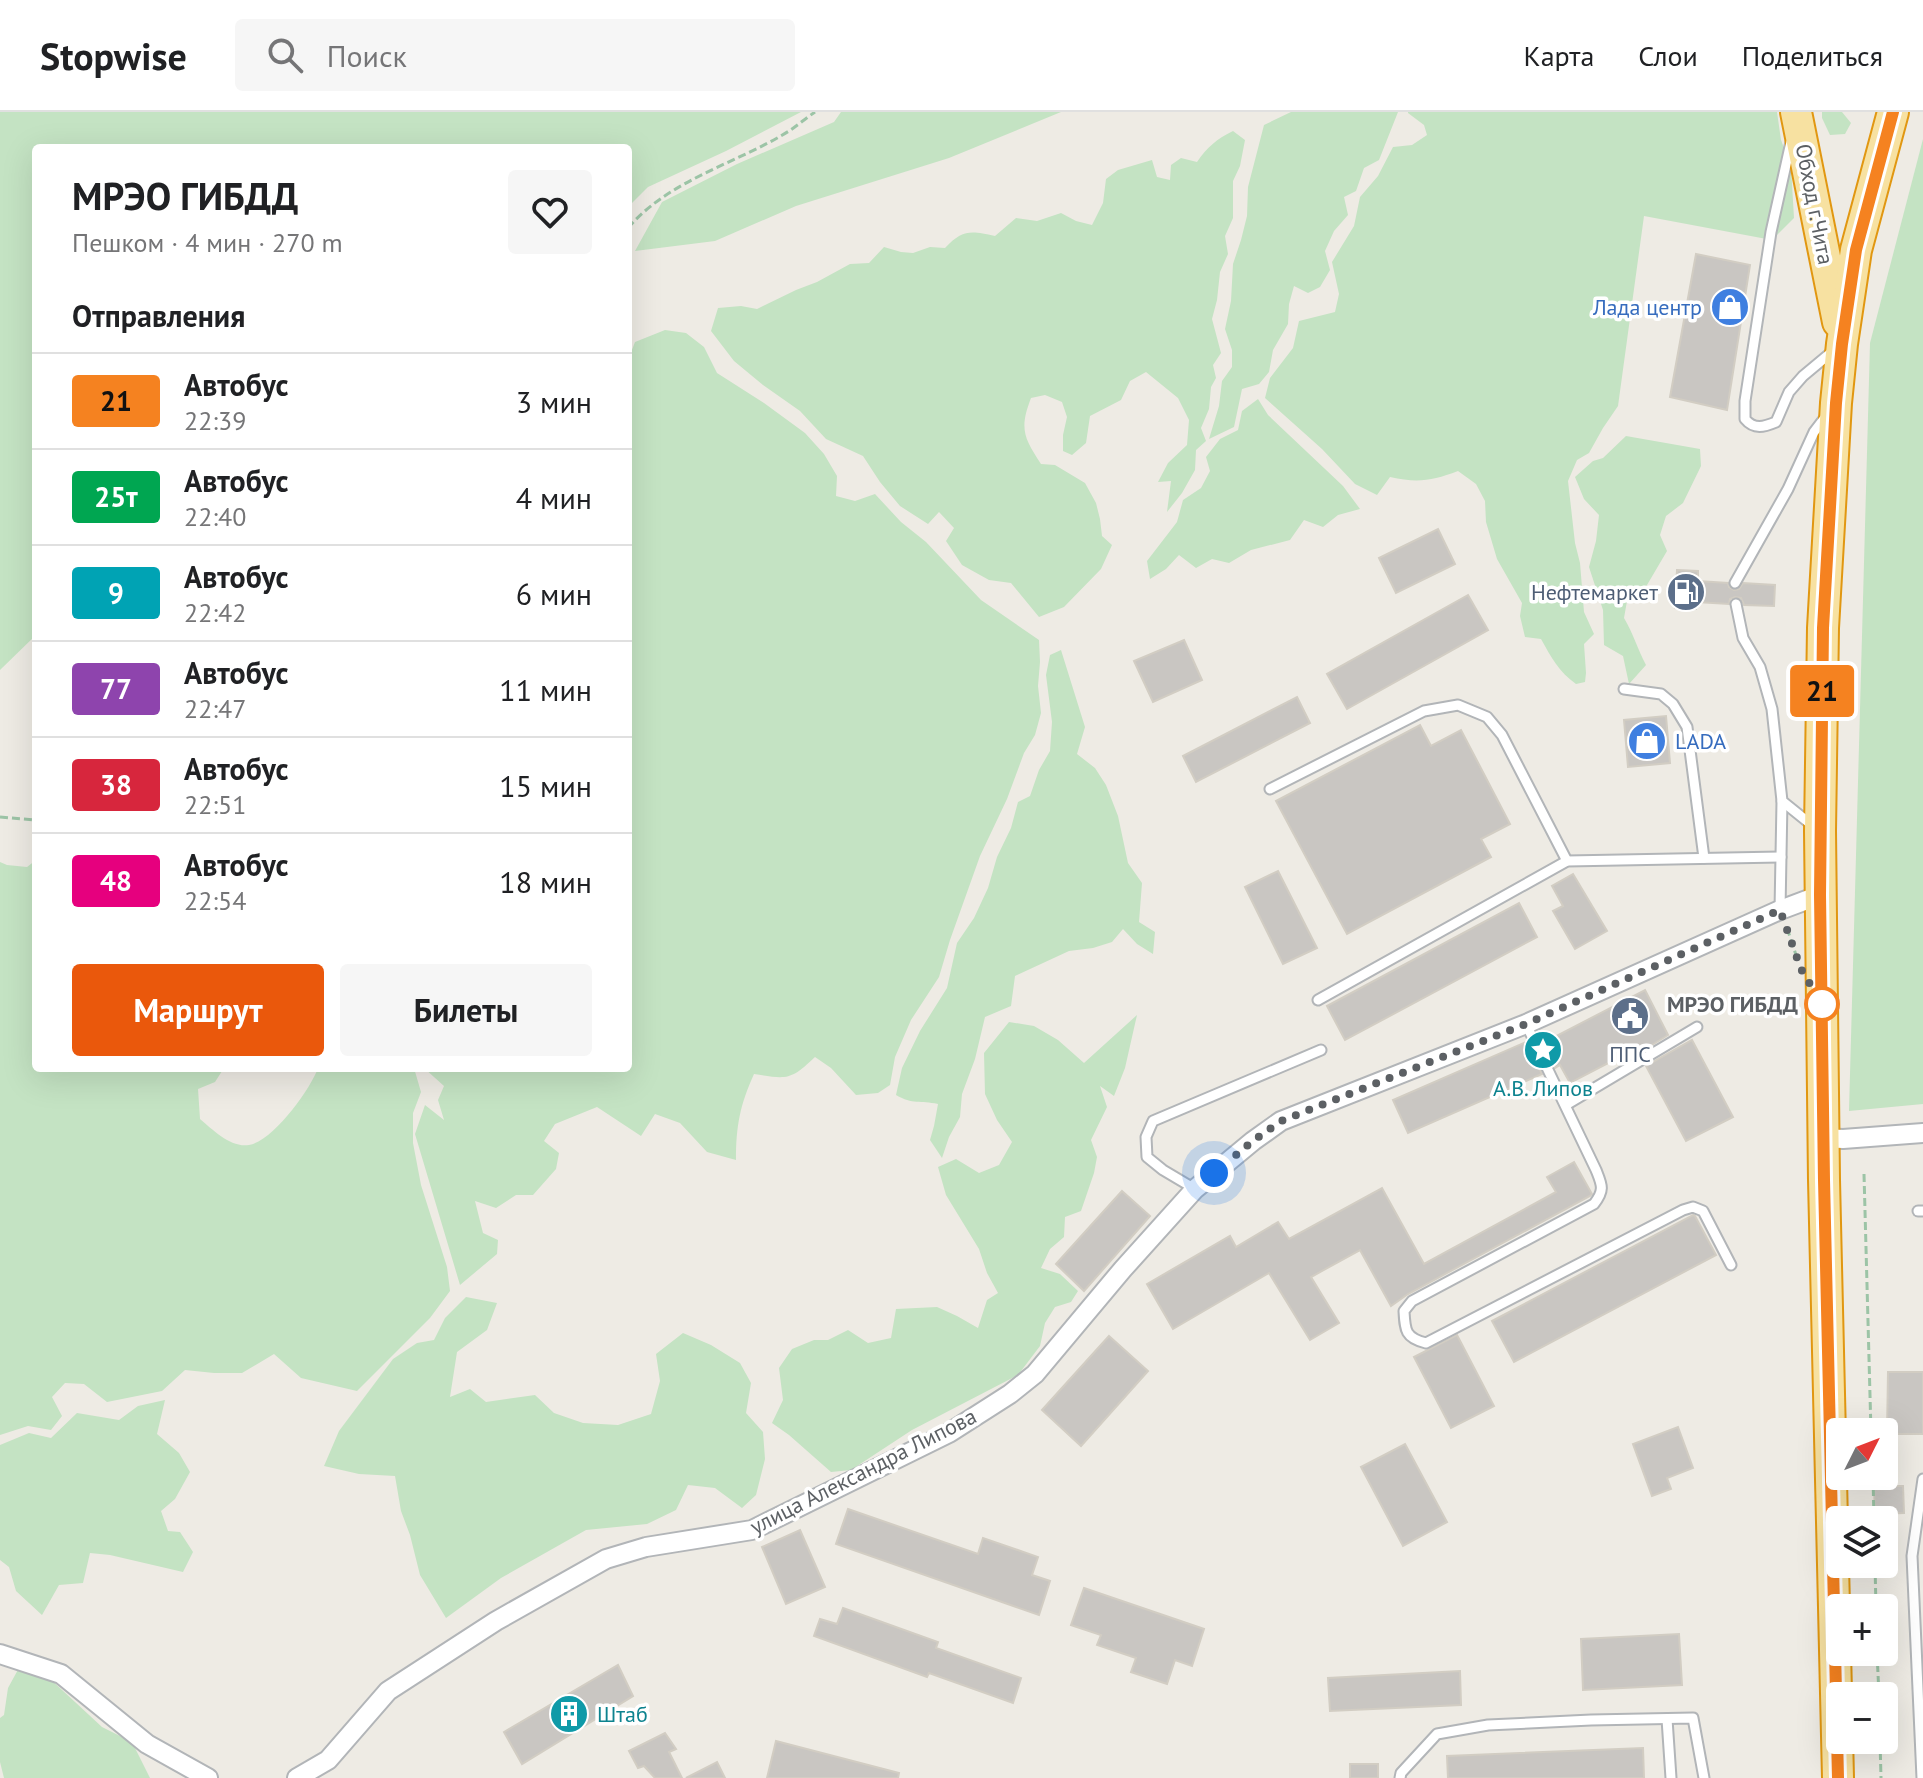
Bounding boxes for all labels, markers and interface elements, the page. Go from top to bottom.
search box [235,19,795,91]
text: Stopwise [40,31,187,80]
icon: search [263,33,307,77]
text: Поиск [327,36,407,75]
text: Карта [1524,37,1594,74]
text: Слои [1638,37,1698,74]
text: Поделиться [1742,37,1883,74]
street label: Обход г.Чита [1790,141,1840,267]
button: heart [508,170,592,254]
text: МРЭО ГИБДД [72,171,298,220]
text: Пешком · 4 мин · 270 m [72,226,343,259]
shop icon: Лада центр [1709,286,1751,328]
place label: Лада центр [1592,293,1702,321]
text: Отправления [72,296,245,335]
text: Автобус [184,365,289,404]
text: 21 [100,382,132,419]
text: 3 мин [516,382,592,421]
text: 22:39 [184,404,246,437]
text: Автобус [184,461,289,500]
text: 25т [94,478,138,515]
text: 4 мин [516,478,592,517]
text: 22:40 [184,500,246,533]
text: Автобус [184,557,289,596]
fuel station icon: Нефтемаркет [1665,571,1707,613]
text: 9 [108,574,124,611]
text: 6 мин [516,574,592,613]
place label: Нефтемаркет [1531,578,1658,606]
text: 22:42 [184,596,246,629]
text: Автобус [184,653,289,692]
line badge: 21 [1786,665,1858,717]
text: 77 [100,670,132,707]
text: 11 мин [499,670,592,709]
text: 21 [1806,672,1838,709]
text: 22:47 [184,692,246,725]
shop icon: LADA [1626,720,1668,762]
place label: LADA [1675,727,1726,755]
text: Автобус [184,749,289,788]
text: 38 [100,766,132,803]
text: 15 мин [499,766,592,805]
text: 22:51 [184,788,246,821]
text: Автобус [184,845,289,884]
text: 48 [100,862,132,899]
text: 18 мин [499,862,592,901]
text: 22:54 [184,884,246,917]
button: Маршрут [72,964,324,1056]
button: Билеты [340,964,592,1056]
marker: МРЭО ГИБДД [1805,987,1839,1021]
place label: МРЭО ГИБДД [1667,990,1798,1018]
public building icon: ППС [1609,995,1651,1037]
place icon: А.В. Липов [1522,1029,1564,1071]
place label: ППС [1609,1040,1651,1068]
place label: А.В. Липов [1493,1074,1593,1102]
your location [1194,1153,1234,1193]
street label: улица Александра Липова [745,1402,981,1540]
north arrow [1826,1418,1898,1490]
map controls [1826,1418,1898,1754]
button: layers [1826,1506,1898,1578]
button: + [1826,1594,1898,1666]
button: − [1826,1682,1898,1754]
building icon: Штаб [548,1693,590,1735]
place label: Штаб [597,1700,648,1728]

